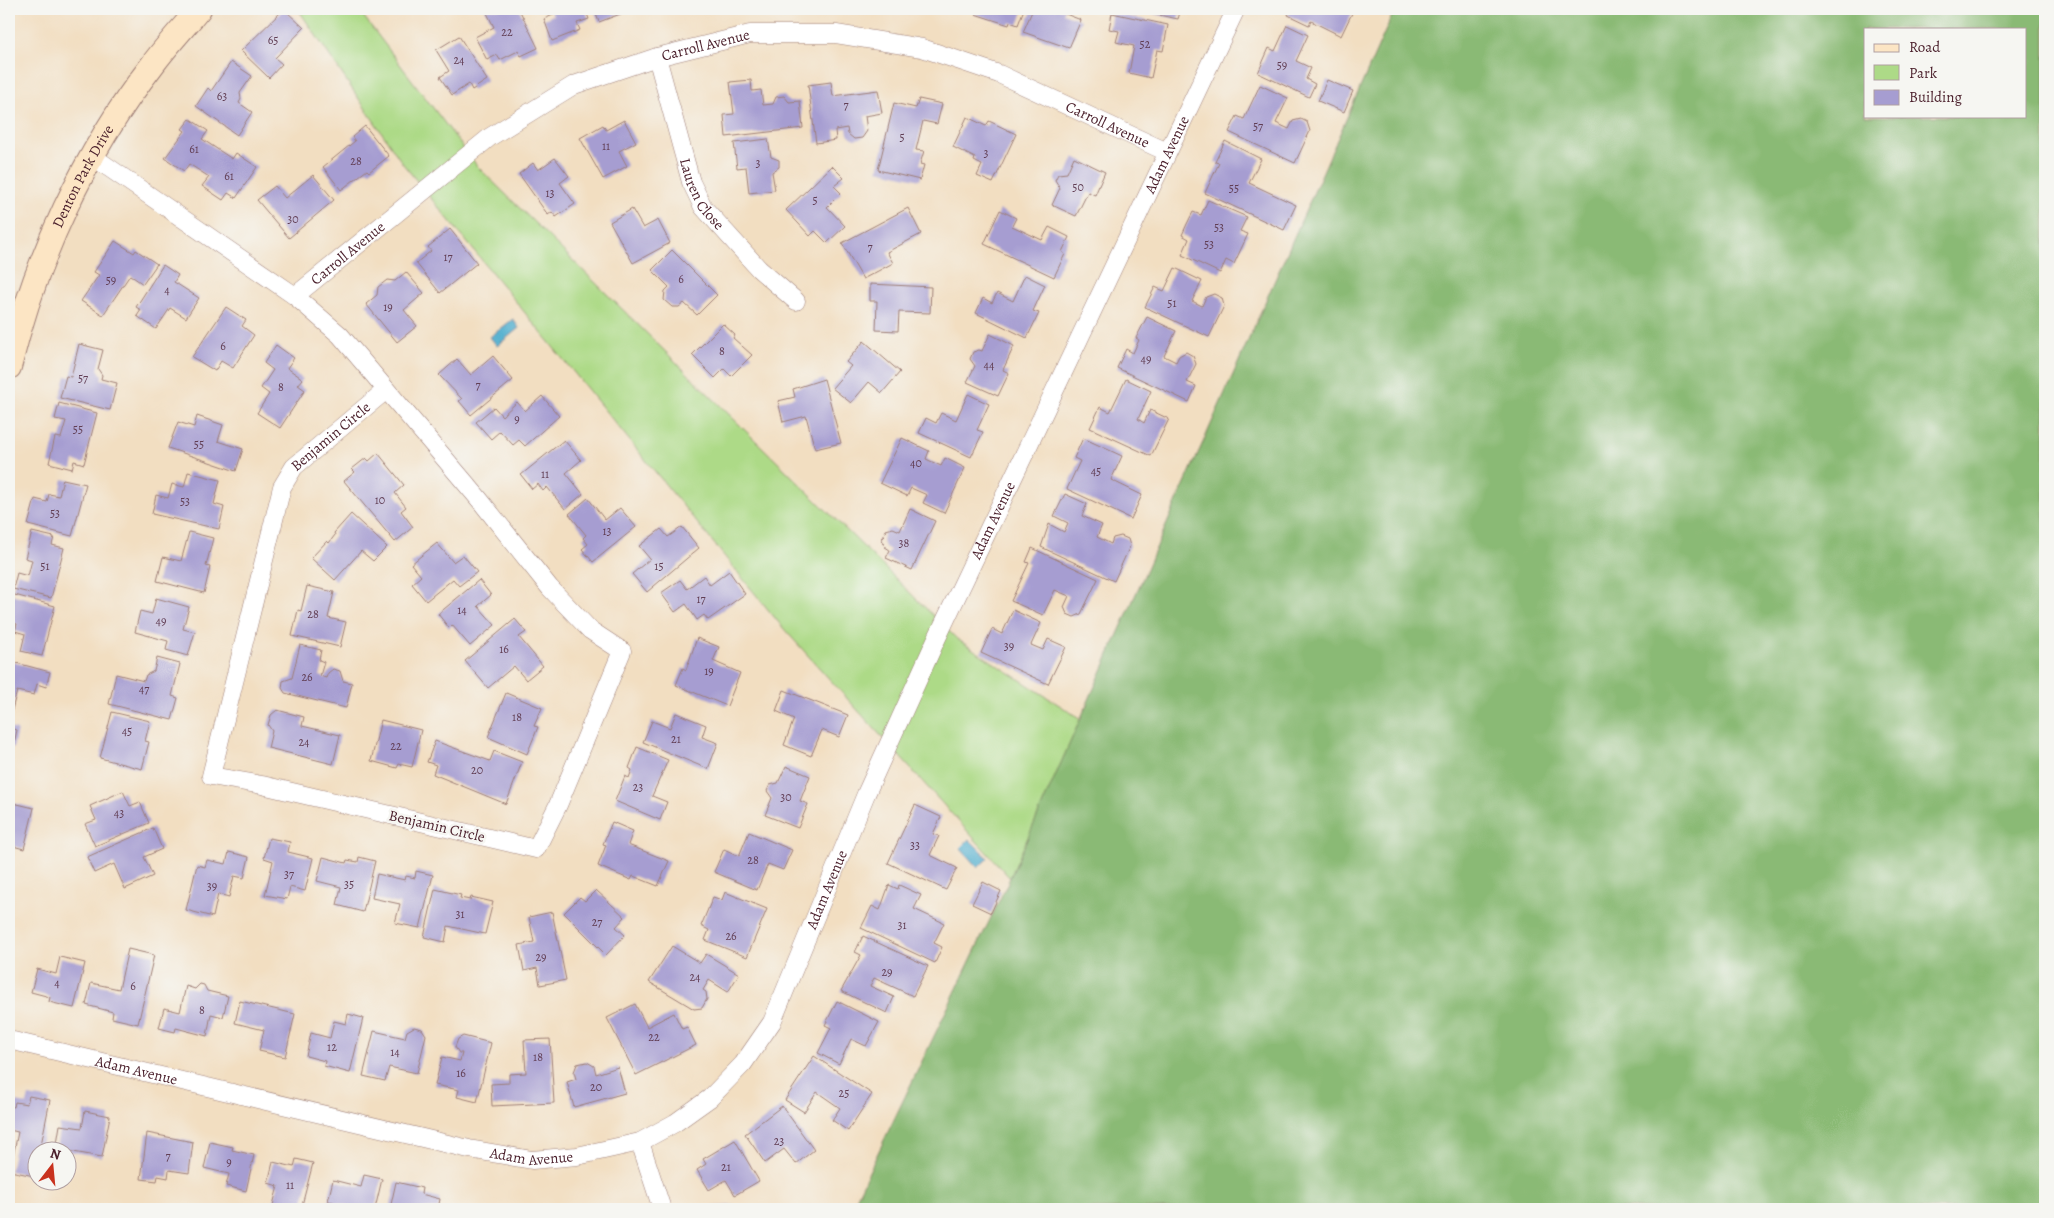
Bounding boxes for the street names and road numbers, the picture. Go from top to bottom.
street label: Carroll Avenue [659,24,752,66]
street label: Carroll Avenue [1062,96,1153,153]
street label: Adam Avenue [1139,112,1194,198]
street label: Denton Park Drive [47,121,118,231]
street label: Lauren Close [675,156,729,234]
street label: Carroll Avenue [306,217,389,289]
street label: Benjamin Circle [287,397,375,476]
street label: Adam Avenue [965,478,1020,563]
street label: Benjamin Circle [387,805,487,847]
street label: Adam Avenue [801,847,852,933]
street label: Adam Avenue [92,1051,180,1090]
street label: Adam Avenue [487,1143,574,1170]

